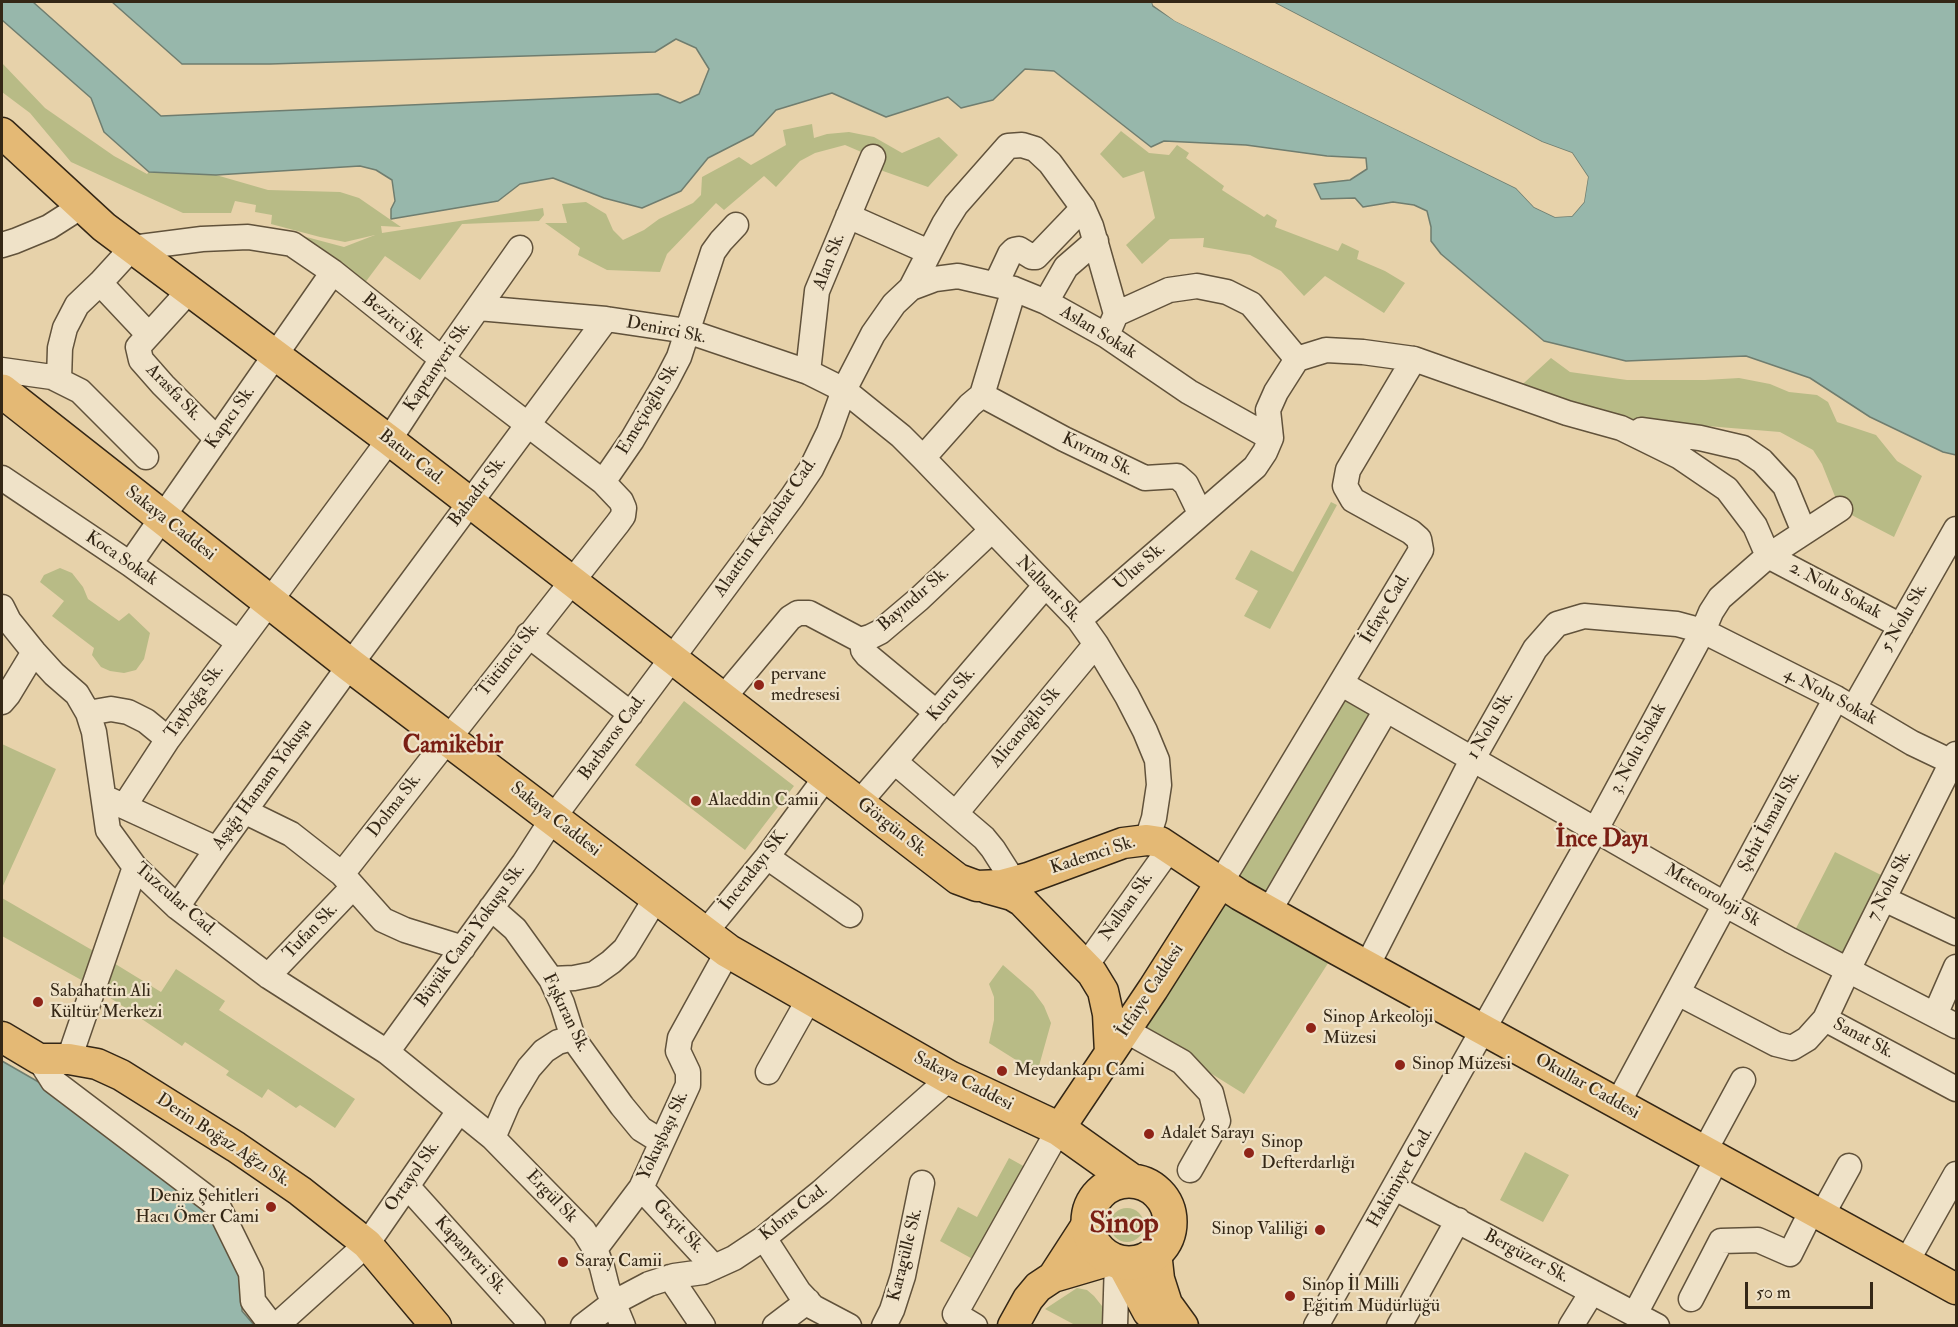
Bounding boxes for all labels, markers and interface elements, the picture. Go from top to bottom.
street label: Alan Sk. [809,231,851,293]
street label: Bezirci Sk. [357,289,431,355]
street label: Aslan Sokak [1056,302,1140,364]
street label: Denirci Sk. [624,313,708,349]
street label: Kaptanyeri Sk. [400,318,476,416]
street label: Emeçioğlu Sk. [613,359,685,459]
street label: Arasfa Sk. [141,360,205,426]
street label: Kapıcı Sk. [202,382,260,454]
street label: Batur Cad. [374,426,448,490]
street label: Kıvrım Sk. [1058,429,1136,481]
street label: Bahadır Sk. [445,453,511,531]
street label: Alaattin Keykubat Cad. [710,454,822,602]
street label: Sakaya Caddesi [120,482,220,566]
street label: Koca Sokak [81,527,161,591]
street label: Ulus Sk. [1110,539,1170,595]
street label: Nalbant Sk. [1011,552,1085,628]
street label: 2. Nolu Sokak [1785,558,1885,624]
street label: Bayındır Sk. [874,563,954,637]
street label: İtfaye Cad. [1357,570,1415,648]
street label: 5 Nolu Sk. [1877,580,1933,656]
street label: Tütüncü Sk. [473,618,545,702]
street label: Tayboğa Sk. [161,661,229,743]
street label: 4. Nolu Sokak [1780,663,1880,731]
place label: pervane medresesi [771,664,840,706]
street label: Kuru Sk. [923,664,981,726]
marker: pervane medresesi [752,678,766,692]
street label: Alicanoğlu Sk [986,683,1066,773]
street label: 1 Nolu Sk. [1463,688,1519,764]
street label: Barbaros Cad. [575,691,651,785]
street label: 3. Nolu Sokak [1606,700,1672,798]
street label: Aşağı Hamam Yokuşu [208,715,318,855]
district label: Camikebir [403,733,503,761]
street label: Şehit İsmail Sk. [1734,768,1806,876]
street label: Dolma Sk. [363,770,427,842]
street label: Sakaya Caddesi [505,778,605,862]
place label: Alaeddin Camii [708,790,819,812]
marker: Alaeddin Camii [689,794,703,808]
street label: Görgün Sk. [852,794,932,862]
street label: İncendayı SK. [716,824,794,916]
district label: İnce Dayı [1556,827,1648,855]
street label: Kademci Sk. [1048,832,1138,880]
street label: 7 Nolu Sk. [1863,847,1917,925]
street label: Tuzcular Cad. [130,859,220,941]
street label: Büyük Cami Yokuşu Sk. [412,860,530,1012]
street label: Meteoroloji Sk [1661,860,1763,932]
street label: Nalban Sk. [1095,868,1159,946]
street label: Tufan Sk. [279,900,343,964]
street label: İtfaiye Caddesi [1113,940,1189,1042]
street label: Fışkıran Sk. [537,970,593,1056]
place label: Sabahattin Ali Kültür Merkezi [50,981,162,1024]
marker: Sabahattin Ali Kültür Merkezi [31,995,45,1009]
place label: Sinop Arkeoloji Müzesi [1323,1007,1433,1050]
street label: Sanat Sk. [1829,1014,1897,1064]
marker: Sinop Arkeoloji Müzesi [1304,1021,1318,1035]
street label: Sakaya Caddesi [910,1048,1016,1116]
street label: Okullar Caddesi [1531,1049,1643,1125]
place label: Sinop Müzesi [1412,1054,1511,1076]
marker: Sinop Müzesi [1393,1058,1407,1072]
place label: Meydankapı Cami [1014,1060,1145,1082]
marker: Meydankapı Cami [995,1064,1009,1078]
street label: Yokuşbaşı Sk. [634,1088,694,1184]
street label: Derin Boğaz Ağzı Sk. [152,1090,294,1192]
place label: Adalet Sarayı [1161,1123,1254,1145]
street label: Hakimiyet Cad. [1364,1124,1438,1232]
marker: Adalet Sarayı [1142,1127,1156,1141]
place label: Sinop Defterdarlığı [1261,1132,1355,1174]
street label: Ortayol Sk. [381,1137,445,1217]
marker: Sinop Defterdarlığı [1242,1146,1256,1160]
street label: Ergül Sk [521,1166,581,1228]
street label: Kıbrıs Cad. [756,1180,832,1246]
place label: Deniz Şehitleri Hacı Ömer Cami [135,1186,259,1228]
street label: Geçit Sk. [647,1195,709,1259]
marker: Deniz Şehitleri Hacı Ömer Cami [264,1200,278,1214]
street label: Karagülle Sk. [884,1206,928,1304]
district label: Sinop [1089,1208,1159,1244]
street label: Kapanyeri Sk. [429,1212,511,1300]
place label: Sinop Valiliği [1211,1219,1308,1241]
marker: Sinop Valiliği [1313,1223,1327,1237]
street label: Bergüzer Sk. [1480,1226,1572,1288]
place label: Saray Camii [575,1251,662,1273]
marker: Saray Camii [556,1255,570,1269]
scale bar [1748,1270,1876,1308]
place label: Sinop İl Milli Eğitim Müdürlüğü [1302,1275,1440,1318]
text: 50 m [1756,1281,1791,1304]
marker: Sinop İl Milli Eğitim Müdürlüğü [1283,1289,1297,1303]

